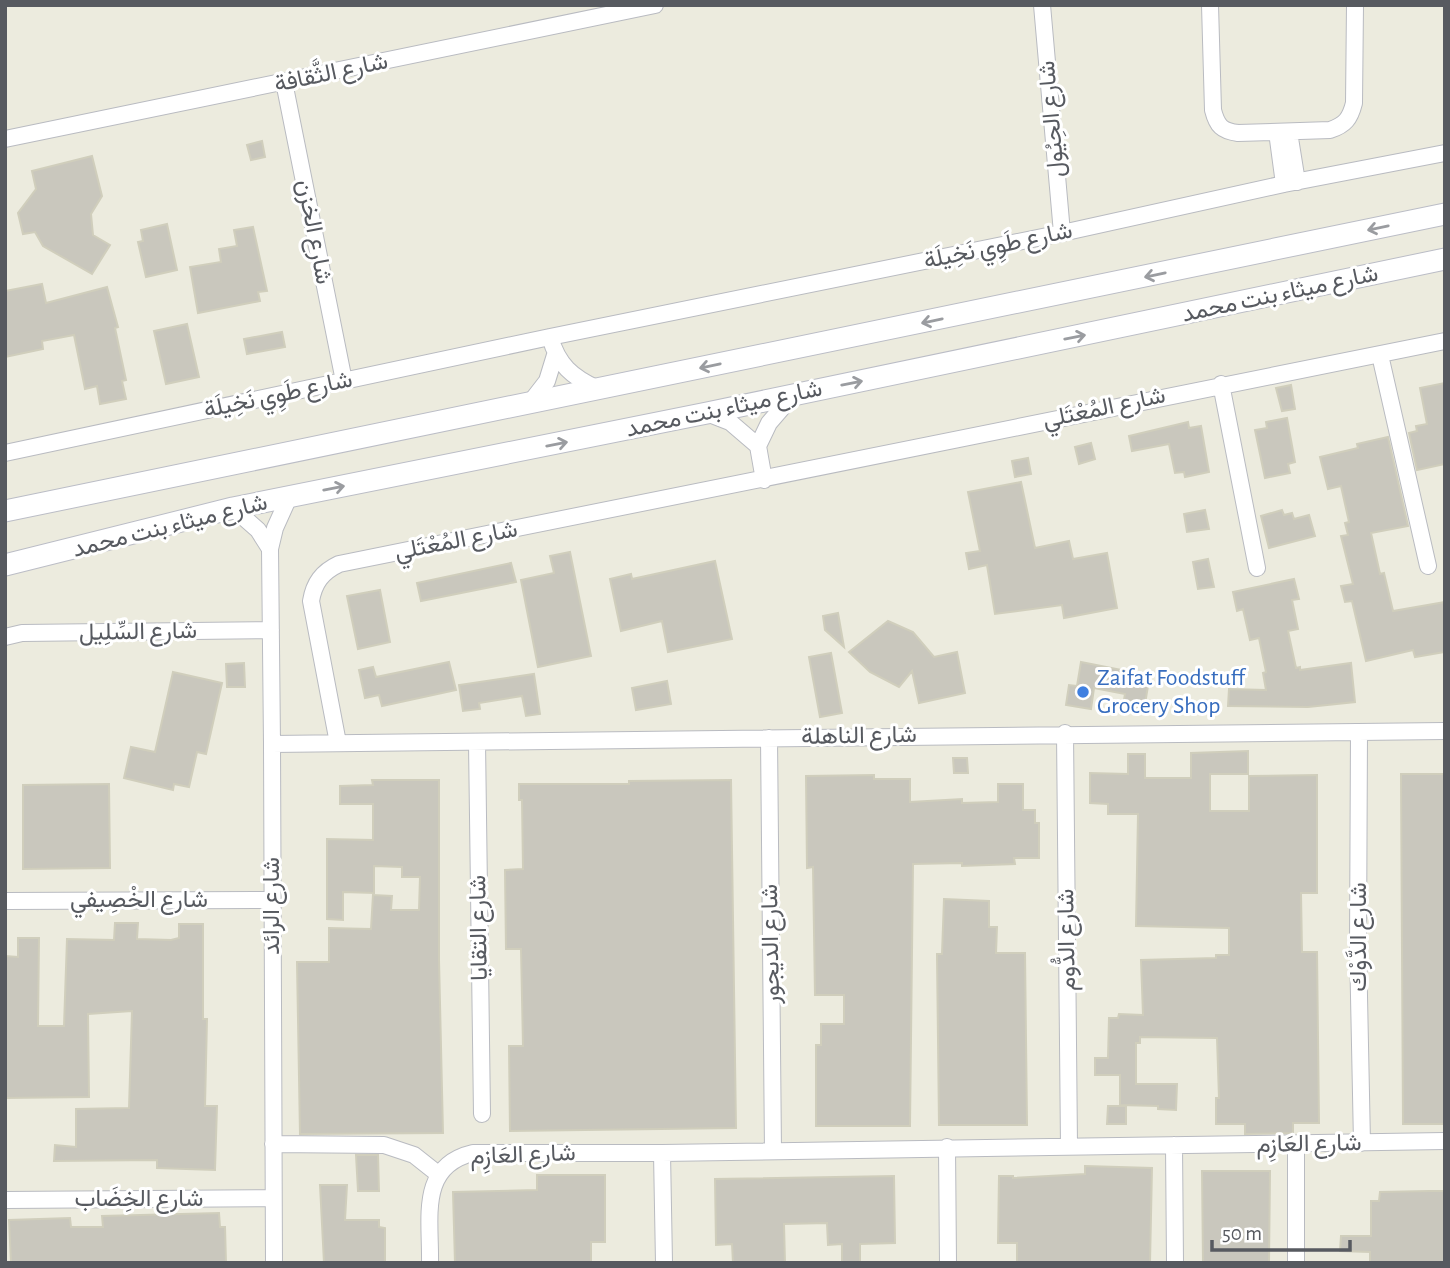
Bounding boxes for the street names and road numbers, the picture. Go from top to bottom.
street label: شارع الثَّقافة [271,44,391,100]
street label: شارع الحِيُول [1035,59,1072,178]
street label: شارع الخزن [289,178,336,287]
street label: شارع طَوِي نَخِيلَة [921,216,1076,279]
street label: شارع ميثاء بنت محمد [1180,261,1381,329]
street label: شارع طَوِي نَخِيلَة [201,365,356,428]
street label: شارع ميثاء بنت محمد [624,376,825,444]
street label: شارع المُعْتَلي [1041,383,1169,439]
street label: شارع ميثاء بنت محمد [70,490,271,565]
street label: شارع المُعْتَلي [393,517,521,571]
street label: شارع السِّلِيل [79,618,197,648]
street label: شارع الناهلة [801,723,917,752]
street label: شارع الرائد [260,857,287,955]
street label: شارع التقايا [466,875,495,981]
street label: شارع الدَّوْك [1345,882,1374,992]
street label: شارع الديجور [758,884,787,1005]
street label: شارع الخْصِيفي [70,886,208,918]
street label: شارع الدُّوم [1049,889,1083,991]
street label: شارع العَازِم [1256,1131,1362,1162]
street label: شارع العَازِم [470,1141,576,1174]
street label: شارع الخِضَاب [75,1186,203,1214]

